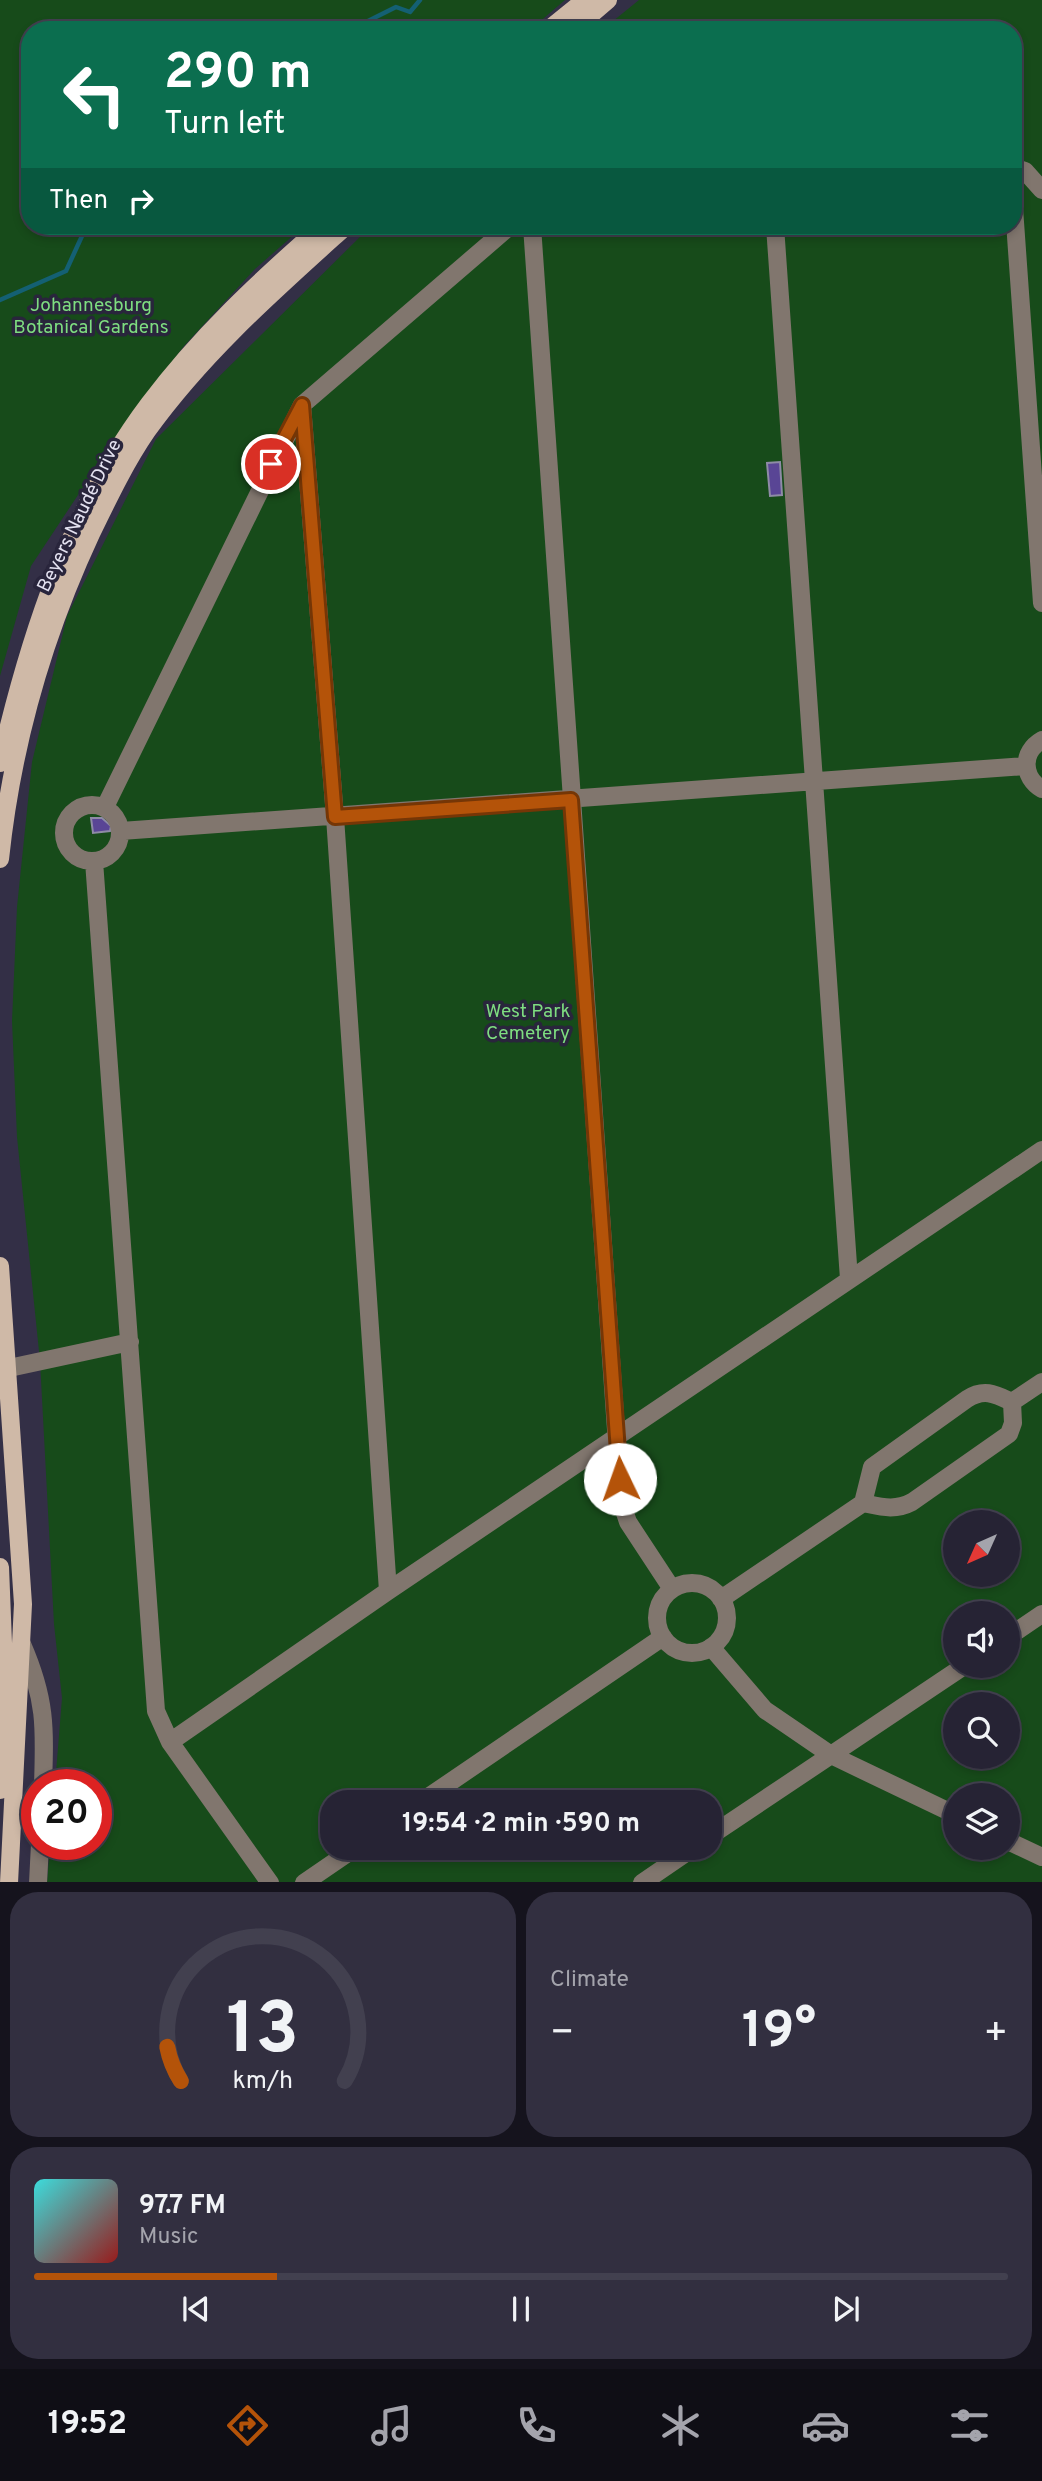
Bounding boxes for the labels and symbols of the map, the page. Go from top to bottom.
park label: Johannesburg Botanical Gardens [13,294,169,340]
pin [241,434,301,494]
street label: Beyers Naudé Drive [33,436,127,596]
park label: West Park Cemetery [485,1000,571,1046]
position arrow [583,1442,657,1516]
north arrow [943,1510,1020,1587]
speed limit sign: 20 [21,1769,112,1860]

